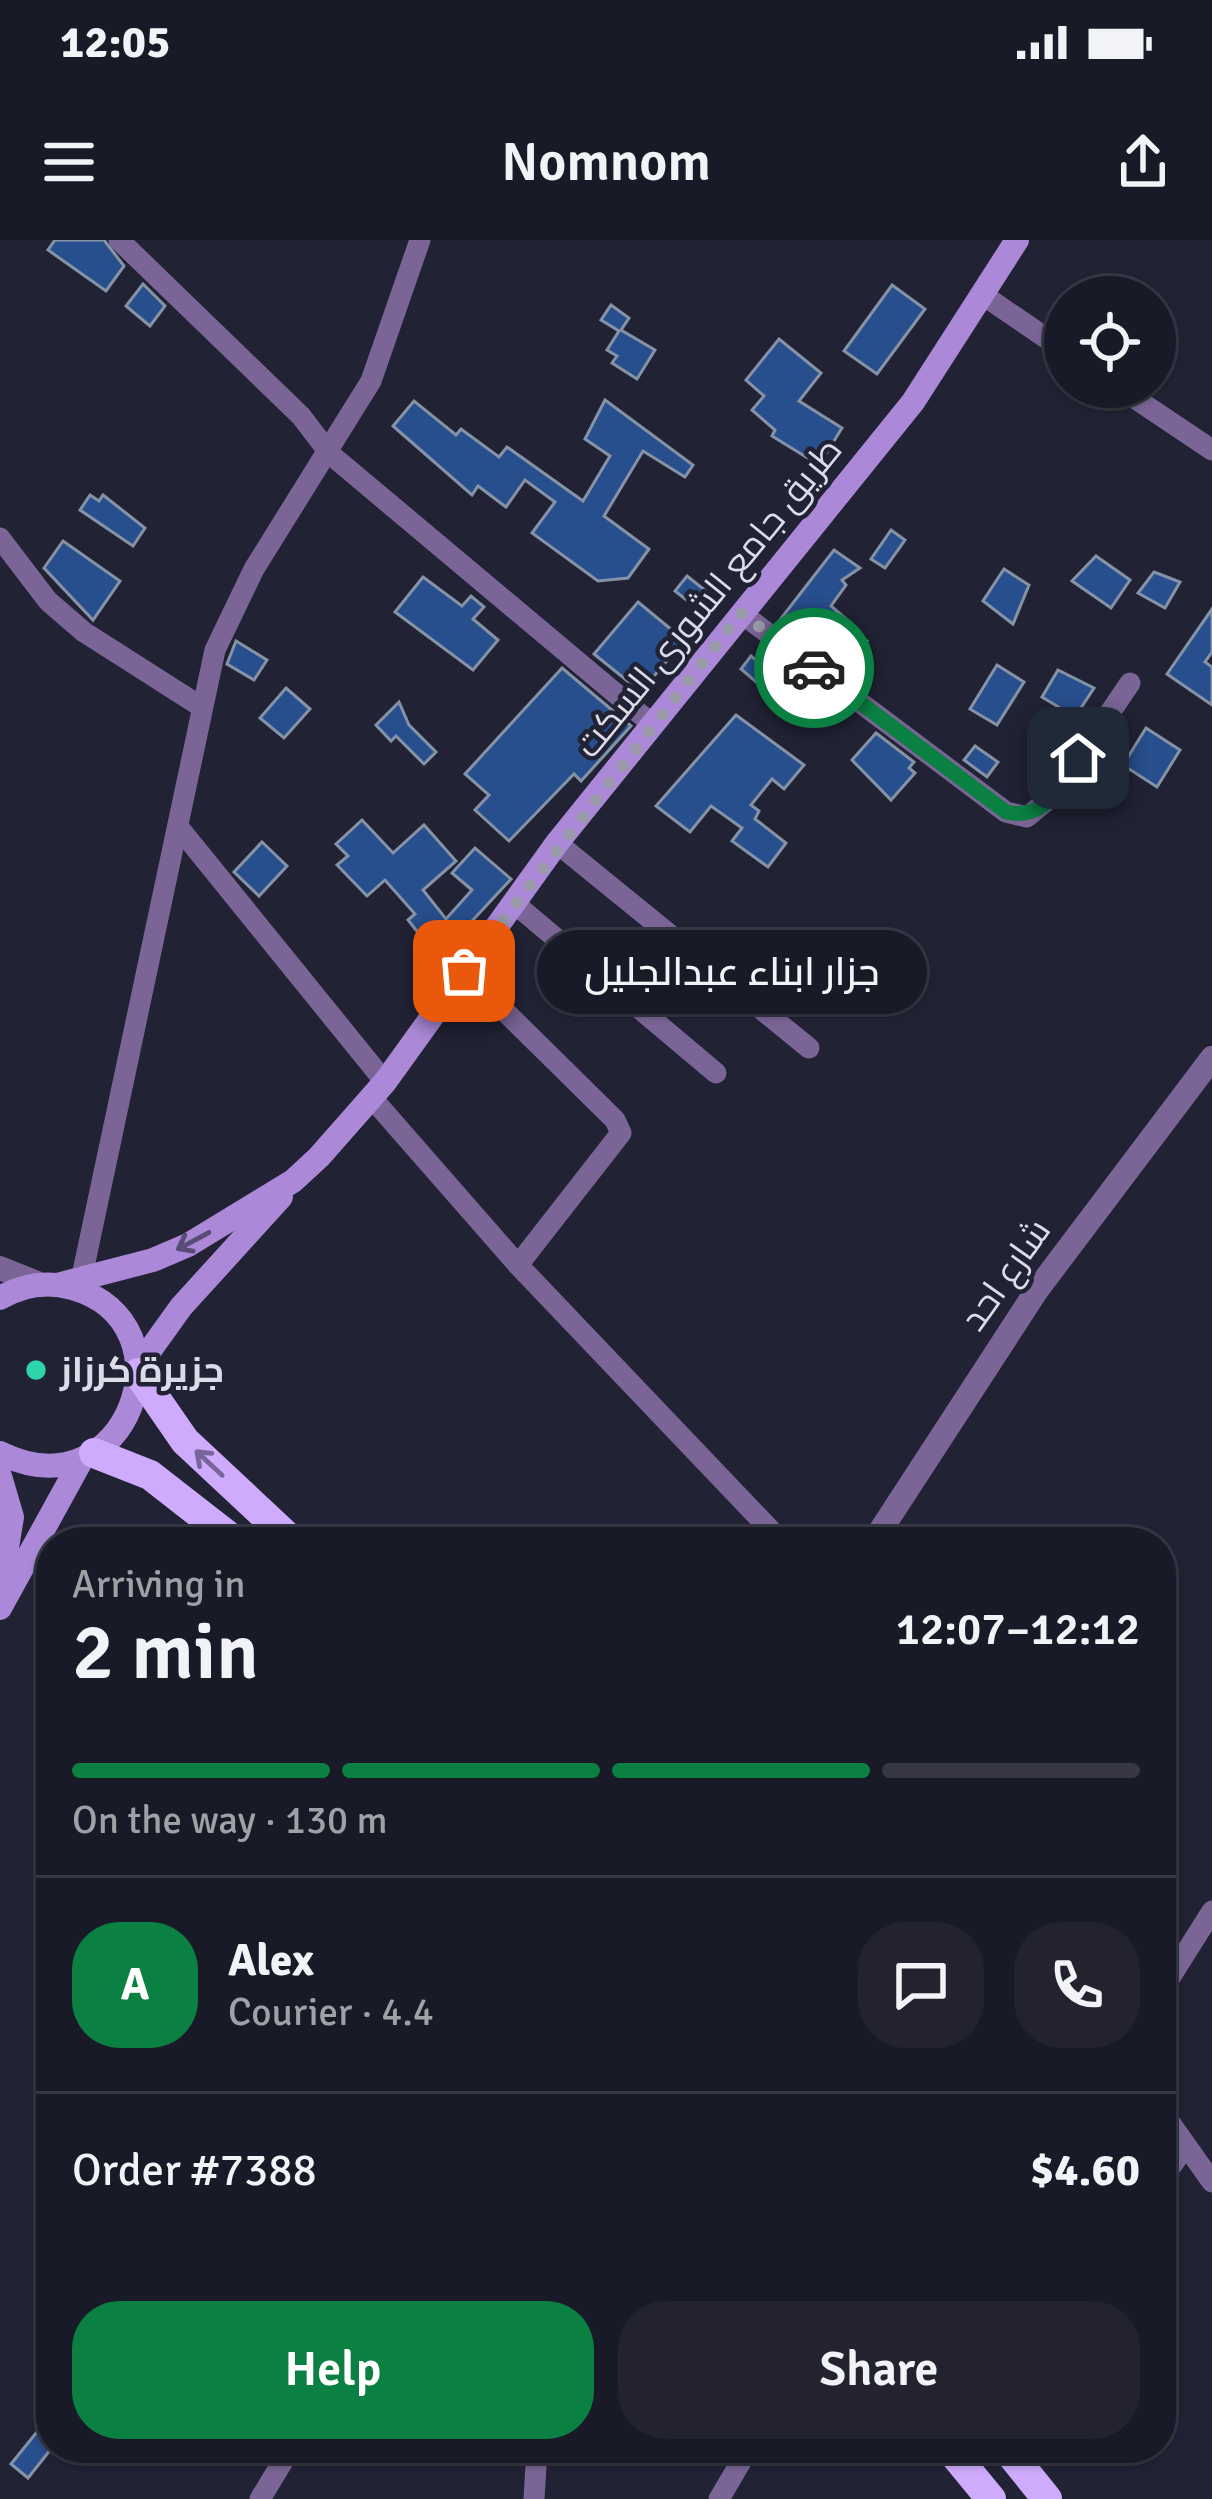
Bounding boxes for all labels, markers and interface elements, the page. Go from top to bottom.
text: 12:05 [60,15,170,70]
icon: menu [36,129,102,195]
text: Nomnom [501,129,711,196]
icon: share [1110,129,1176,195]
map controls [1044,276,1176,408]
button: locate [1044,276,1176,408]
street label: طريق جامع الشورى السكت [566,429,853,768]
courier [754,608,874,728]
icon: car [781,635,847,701]
pin [1027,707,1129,809]
icon: home [1045,725,1111,791]
pin [413,920,515,1022]
callout: جزار ابناء عبدالجليل [536,929,926,1013]
icon: bag [431,938,497,1004]
text: جزار ابناء عبدالجليل [584,948,880,996]
street label: شارع احد [951,1210,1062,1340]
one-way arrow [176,1230,211,1253]
place label: جزيرة كرزاز [59,1348,224,1393]
marker: جزيرة كرزاز [23,1357,49,1383]
one-way arrow [194,1450,224,1477]
text: Arriving in [72,1560,246,1608]
text: 12:07–12:12 [896,1602,1140,1657]
text: 2 min [72,1605,259,1701]
text: On the way · 130 m [72,1796,388,1844]
button: chat [858,1922,984,2048]
button: phone [1014,1922,1140,2048]
text: Alex [228,1933,314,1988]
text: A [121,1957,149,2012]
text: Courier · 4.4 [228,1988,434,2036]
text: Order #7388 [72,2143,317,2198]
text: $4.60 [1030,2143,1140,2198]
button: Help [72,2301,594,2439]
button: Share [618,2301,1140,2439]

